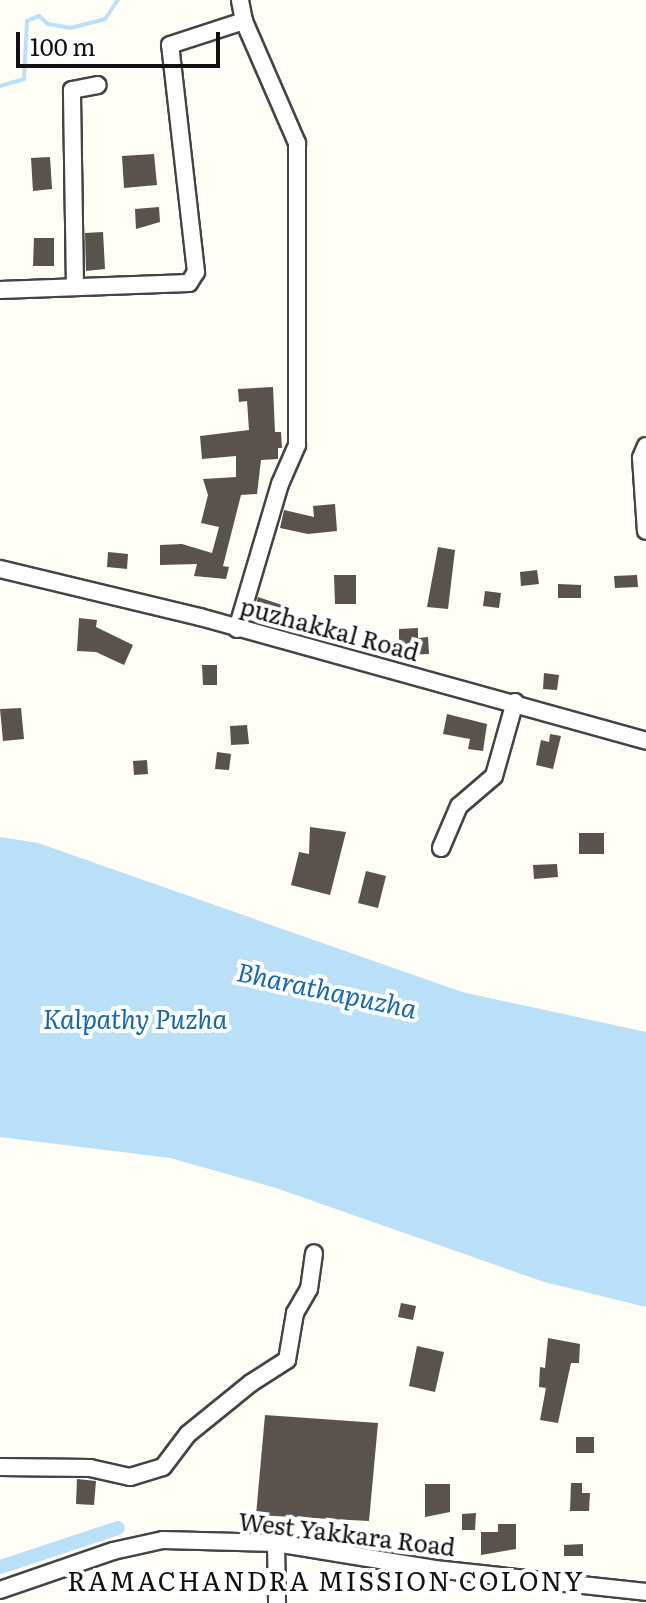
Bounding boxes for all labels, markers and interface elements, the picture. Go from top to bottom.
scale bar [20,16,224,66]
text: 100 m [30,28,96,63]
street label: puzhakkal Road [238,590,422,666]
water label: Bharathapuzha [234,955,420,1023]
water label: Kalpathy Puzha [43,1002,227,1034]
street label: West Yakkara Road [237,1505,457,1561]
district label: RAMACHANDRA MISSION COLONY [67,1564,585,1596]

